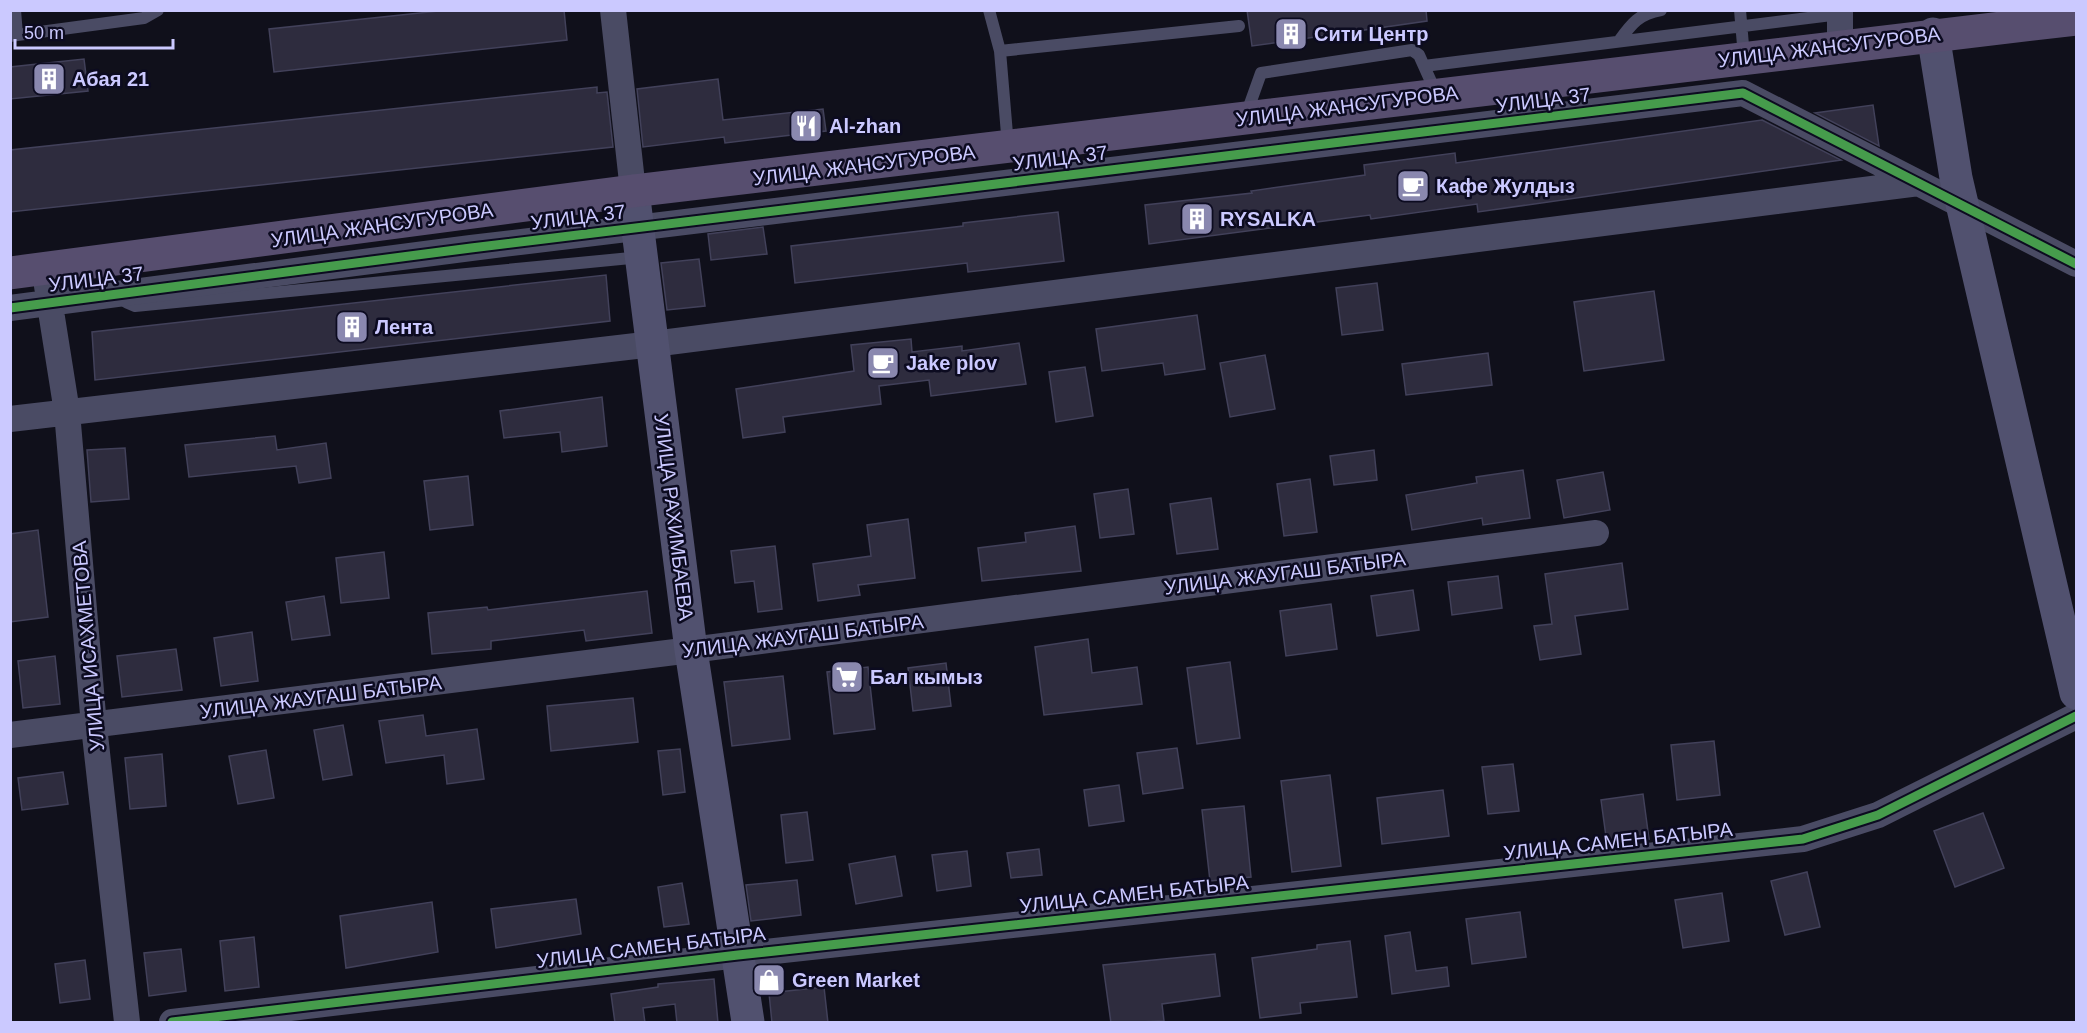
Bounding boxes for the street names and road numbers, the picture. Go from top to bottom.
street label: УЛИЦА ЖАНСУГУРОВА [1717,22,1942,72]
street label: УЛИЦА ЖАНСУГУРОВА [1235,81,1460,131]
street label: УЛИЦА 37 [1494,83,1592,117]
street label: УЛИЦА ЖАНСУГУРОВА [752,140,977,190]
street label: УЛИЦА 37 [1011,141,1109,175]
street label: УЛИЦА ЖАНСУГУРОВА [270,198,495,251]
street label: УЛИЦА 37 [529,200,627,234]
street label: УЛИЦА 37 [47,262,145,296]
street label: УЛИЦА РАХИМБАЕВА [650,412,698,622]
street label: УЛИЦА ИСАХМЕТОВА [68,539,108,752]
street label: УЛИЦА ЖАУГАШ БАТЫРА [1163,547,1408,599]
street label: УЛИЦА ЖАУГАШ БАТЫРА [681,610,926,662]
street label: УЛИЦА ЖАУГАШ БАТЫРА [199,671,444,723]
street label: УЛИЦА САМЕН БАТЫРА [1502,818,1734,864]
street label: УЛИЦА САМЕН БАТЫРА [1018,871,1250,917]
street label: УЛИЦА САМЕН БАТЫРА [535,922,767,972]

